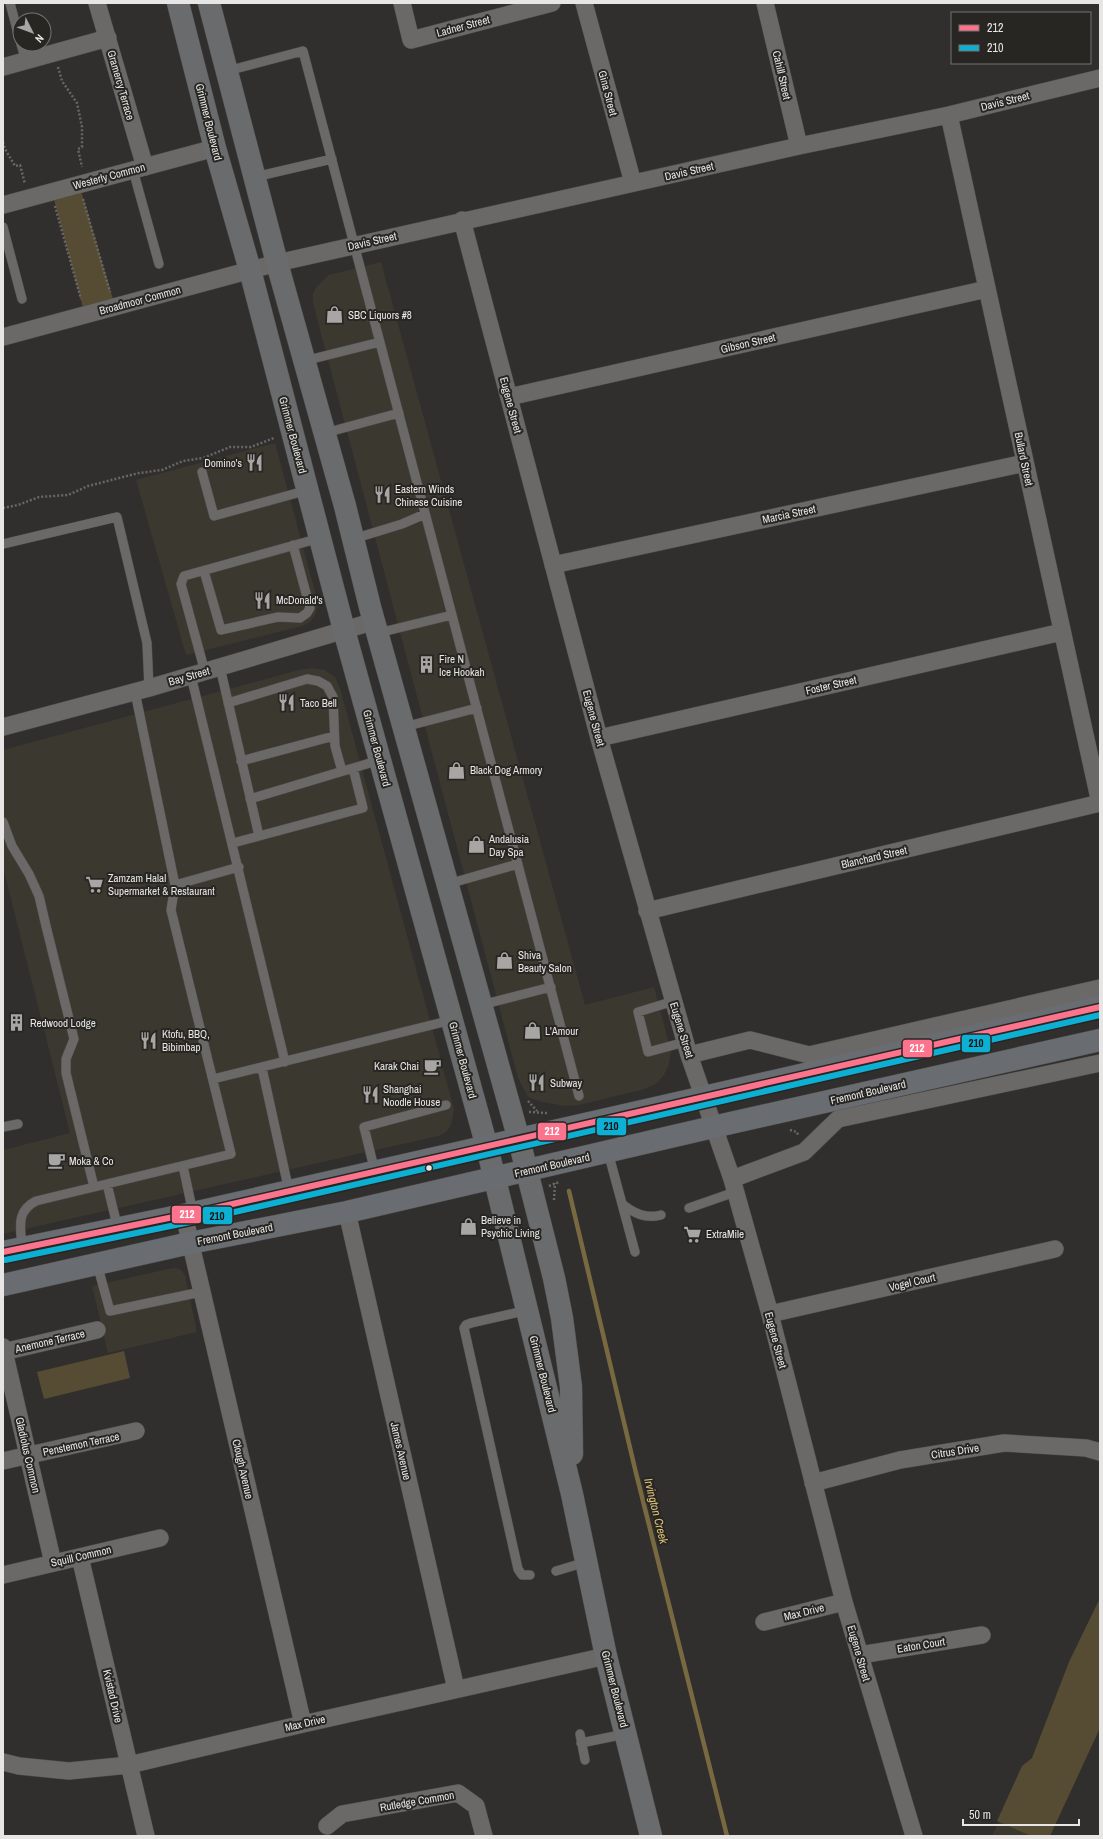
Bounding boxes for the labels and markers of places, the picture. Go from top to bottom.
shop icon: SBC Liquors #8 [325,305,345,325]
place label: SBC Liquors #8 [348,308,412,322]
restaurant icon: Domino's [245,453,265,473]
place label: Domino's [204,456,242,470]
place label: Eastern Winds Chinese Cuisine [395,482,462,509]
restaurant icon: Eastern Winds Chinese Cuisine [372,485,392,505]
restaurant icon: McDonald's [253,590,273,610]
place label: McDonald's [276,593,323,607]
place label: Fire N Ice Hookah [439,652,485,679]
building icon: Fire N Ice Hookah [416,655,436,675]
restaurant icon: Taco Bell [277,693,297,713]
place label: Taco Bell [300,696,337,710]
shop icon: Black Dog Armory [447,760,467,780]
place label: Black Dog Armory [470,763,543,777]
place label: Andalusia Day Spa [488,832,529,859]
shop icon: Andalusia Day Spa [466,835,486,855]
place label: Zamzam Halal Supermarket & Restaurant [108,871,215,898]
supermarket icon: Zamzam Halal Supermarket & Restaurant [85,874,105,894]
place label: Shiva Beauty Salon [518,948,572,975]
shop icon: Shiva Beauty Salon [495,951,515,971]
building icon: Redwood Lodge [7,1013,27,1033]
place label: Redwood Lodge [30,1016,96,1030]
shop icon: L'Amour [522,1021,542,1041]
place label: L'Amour [545,1024,578,1038]
place label: Ktofu, BBQ, Bibimbap [162,1027,210,1054]
restaurant icon: Ktofu, BBQ, Bibimbap [139,1030,159,1050]
cafe icon: Karak Chai [422,1056,442,1076]
place label: Karak Chai [374,1059,419,1073]
restaurant icon: Subway [527,1073,547,1093]
place label: Subway [550,1076,583,1090]
place label: Shanghai Noodle House [383,1082,440,1109]
restaurant icon: Shanghai Noodle House [360,1085,380,1105]
cafe icon: Moka & Co [46,1151,66,1171]
place label: Moka & Co [69,1154,114,1168]
unlabelled marker [424,1163,434,1173]
place label: Believe in Psychic Living [481,1213,540,1240]
shop icon: Believe in Psychic Living [458,1216,478,1236]
supermarket icon: ExtraMile [683,1224,703,1244]
place label: ExtraMile [706,1227,744,1241]

